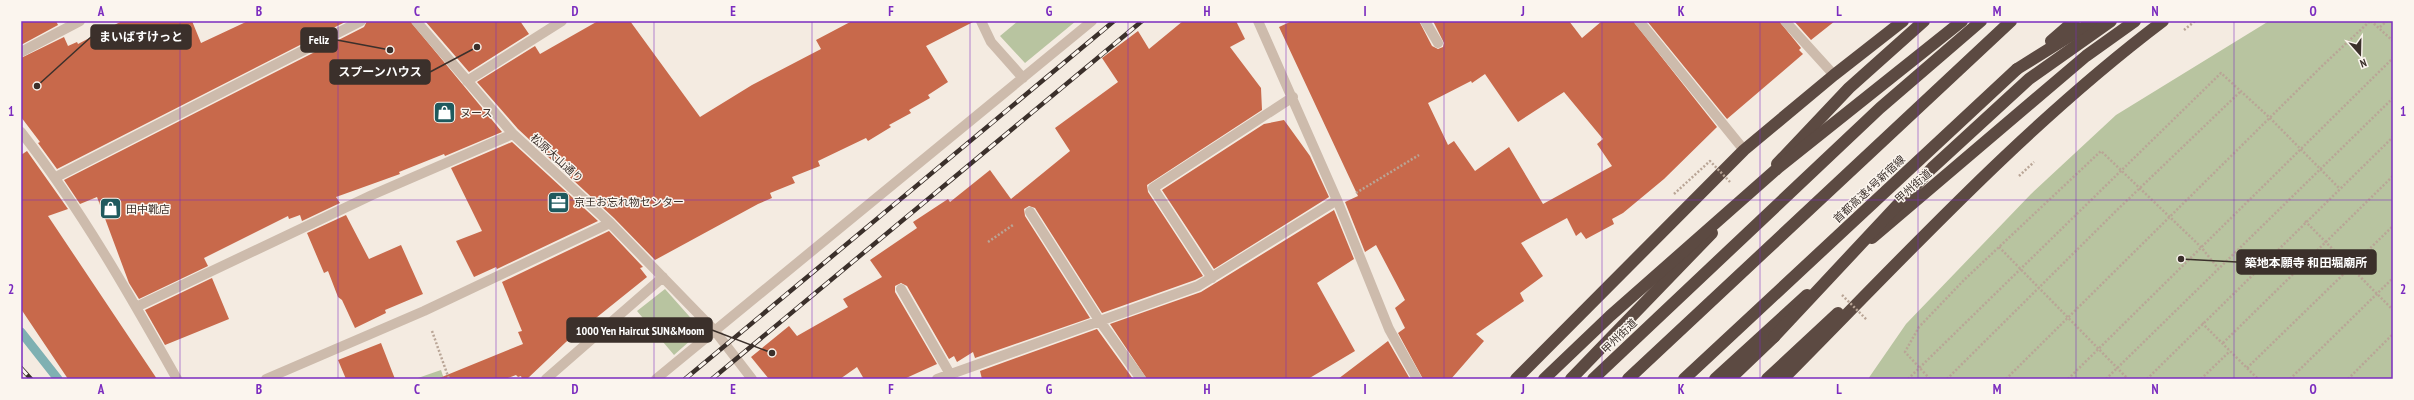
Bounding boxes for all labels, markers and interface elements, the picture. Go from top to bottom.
text: A [97,3,105,20]
text: B [256,3,262,20]
text: C [414,3,420,20]
text: D [572,3,579,20]
text: E [730,3,736,20]
text: F [888,3,894,20]
text: G [1046,3,1053,20]
text: H [1204,3,1211,20]
text: I [1363,3,1367,20]
text: J [1520,3,1525,20]
text: K [1678,3,1685,20]
text: L [1836,3,1842,20]
text: M [1993,3,2002,20]
text: N [2151,3,2159,20]
text: O [2309,3,2317,20]
callout: まいばすけっと [91,25,191,49]
callout: Feliz [301,28,337,52]
text: まいばすけっと [99,29,183,44]
text: Feliz [309,32,330,47]
north arrow [2340,34,2380,74]
text: N [2358,56,2369,71]
callout: スプーンハウス [330,60,430,84]
text: スプーンハウス [338,64,422,79]
shop icon: ヌース [432,100,458,126]
text: 1 [8,103,14,120]
text: 1 [2400,103,2406,120]
place label: ヌース [460,106,492,120]
street label: 松原大山通り [528,131,586,185]
street label: 首都高速4号新宿線 [1830,152,1908,226]
street label: 甲州街道 [1892,166,1934,206]
office icon: 京王お忘れ物センター [545,189,571,215]
place label: 京王お忘れ物センター [574,195,684,209]
shop icon: 田中靴店 [98,196,124,222]
place label: 田中靴店 [126,202,170,216]
callout: 築地本願寺 和田堀廟所 [2237,250,2376,274]
text: 築地本願寺 和田堀廟所 [2245,255,2367,270]
text: 2 [8,281,14,298]
text: 2 [2400,281,2406,298]
street label: 甲州街道 [1598,316,1640,356]
callout: 1000 Yen Haircut SUN&Moom [567,318,712,342]
text: 1000 Yen Haircut SUN&Moom [576,323,704,338]
text: A [97,381,105,398]
text: B [256,381,262,398]
text: C [414,381,420,398]
text: D [572,381,579,398]
text: E [730,381,736,398]
text: F [888,381,894,398]
text: G [1046,381,1053,398]
text: H [1204,381,1211,398]
text: I [1363,381,1367,398]
text: J [1520,381,1525,398]
text: K [1678,381,1685,398]
text: L [1836,381,1842,398]
text: M [1993,381,2002,398]
text: N [2151,381,2159,398]
text: O [2309,381,2317,398]

